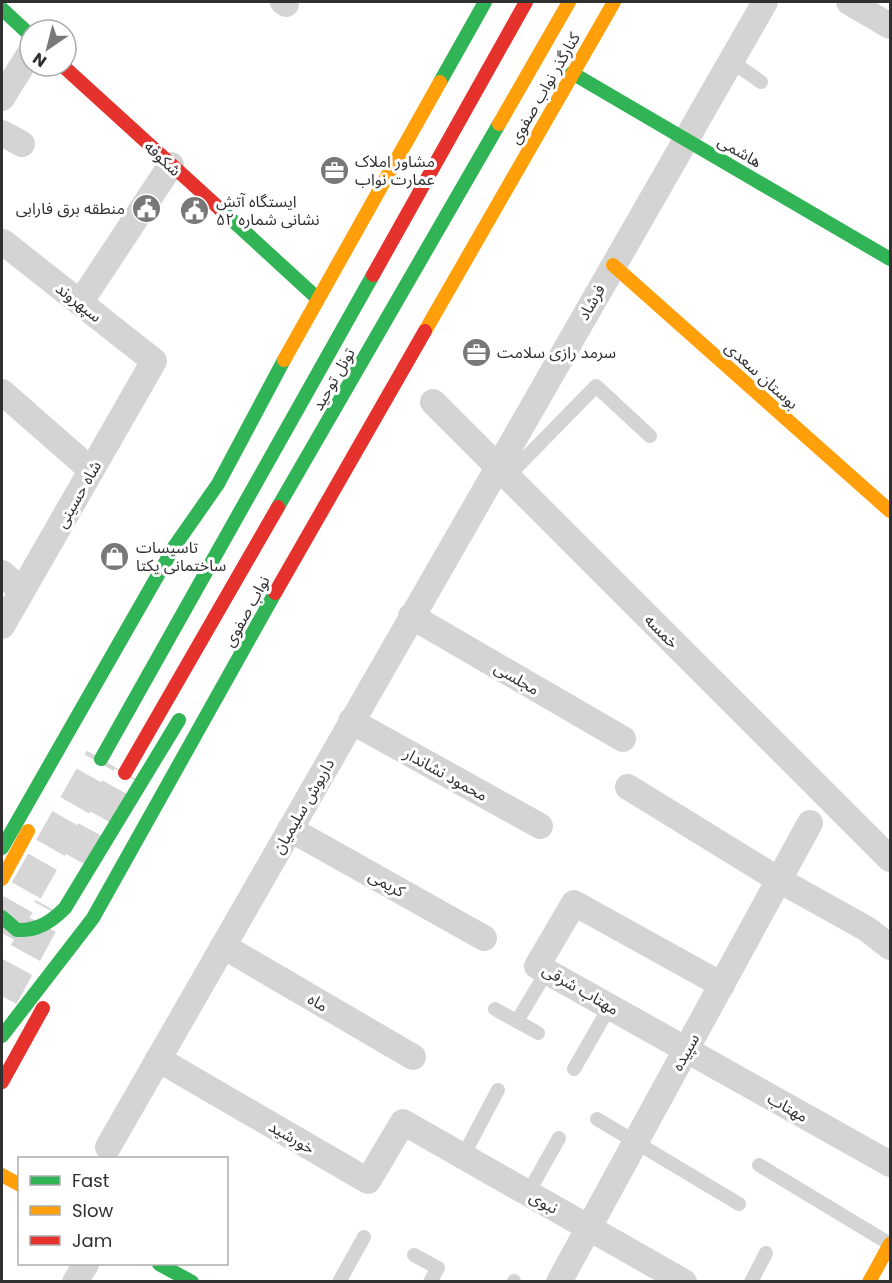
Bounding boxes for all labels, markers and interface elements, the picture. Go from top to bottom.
north arrow [18,18,78,78]
street label: کنارگذر نواب صفوی [503,28,586,148]
text: N [28,47,51,73]
street label: هاشمی [713,130,766,173]
street label: شکوفه [139,135,186,181]
place label: مشاور املاک عمارت نواب [355,150,435,191]
office icon: مشاور املاک عمارت نواب [318,154,350,186]
place label: ایستگاه آتش نشانی شماره ۵۲ [216,190,320,231]
public building icon: منطقه برق فارابی [130,192,162,224]
public building icon: ایستگاه آتش نشانی شماره ۵۲ [179,194,211,226]
place label: منطقه برق فارابی [16,197,125,220]
street label: سپهروند [51,277,107,328]
street label: فرشاد [572,280,611,324]
office icon: سرمد رازی سلامت [460,336,492,368]
street label: بوستان سعدی [720,336,803,415]
place label: سرمد رازی سلامت [497,341,616,364]
street label: تونل توحید [306,343,361,415]
street label: شاه حسینی [50,456,107,532]
place label: تاسیسات ساختمانی یکتا [136,536,226,577]
shop icon: تاسیسات ساختمانی یکتا [99,540,131,572]
street label: نواب صفوی [217,572,275,651]
street label: خمسه [639,609,684,654]
street label: مجلسی [490,656,544,701]
street label: محمود نشاندار [399,742,492,807]
street label: داریوش سلیمیان [267,754,340,858]
street label: کریمی [364,864,409,903]
street label: مهتاب شرقی [538,958,623,1021]
street label: ماه [304,988,332,1017]
street label: سپیده [666,1029,705,1075]
street label: مهتاب [763,1087,812,1128]
street label: خورشید [265,1115,319,1160]
legend [18,1157,228,1265]
text: Fast [72,1168,109,1193]
street label: نبوی [525,1185,562,1220]
text: Slow [72,1198,114,1223]
text: Jam [72,1228,112,1253]

